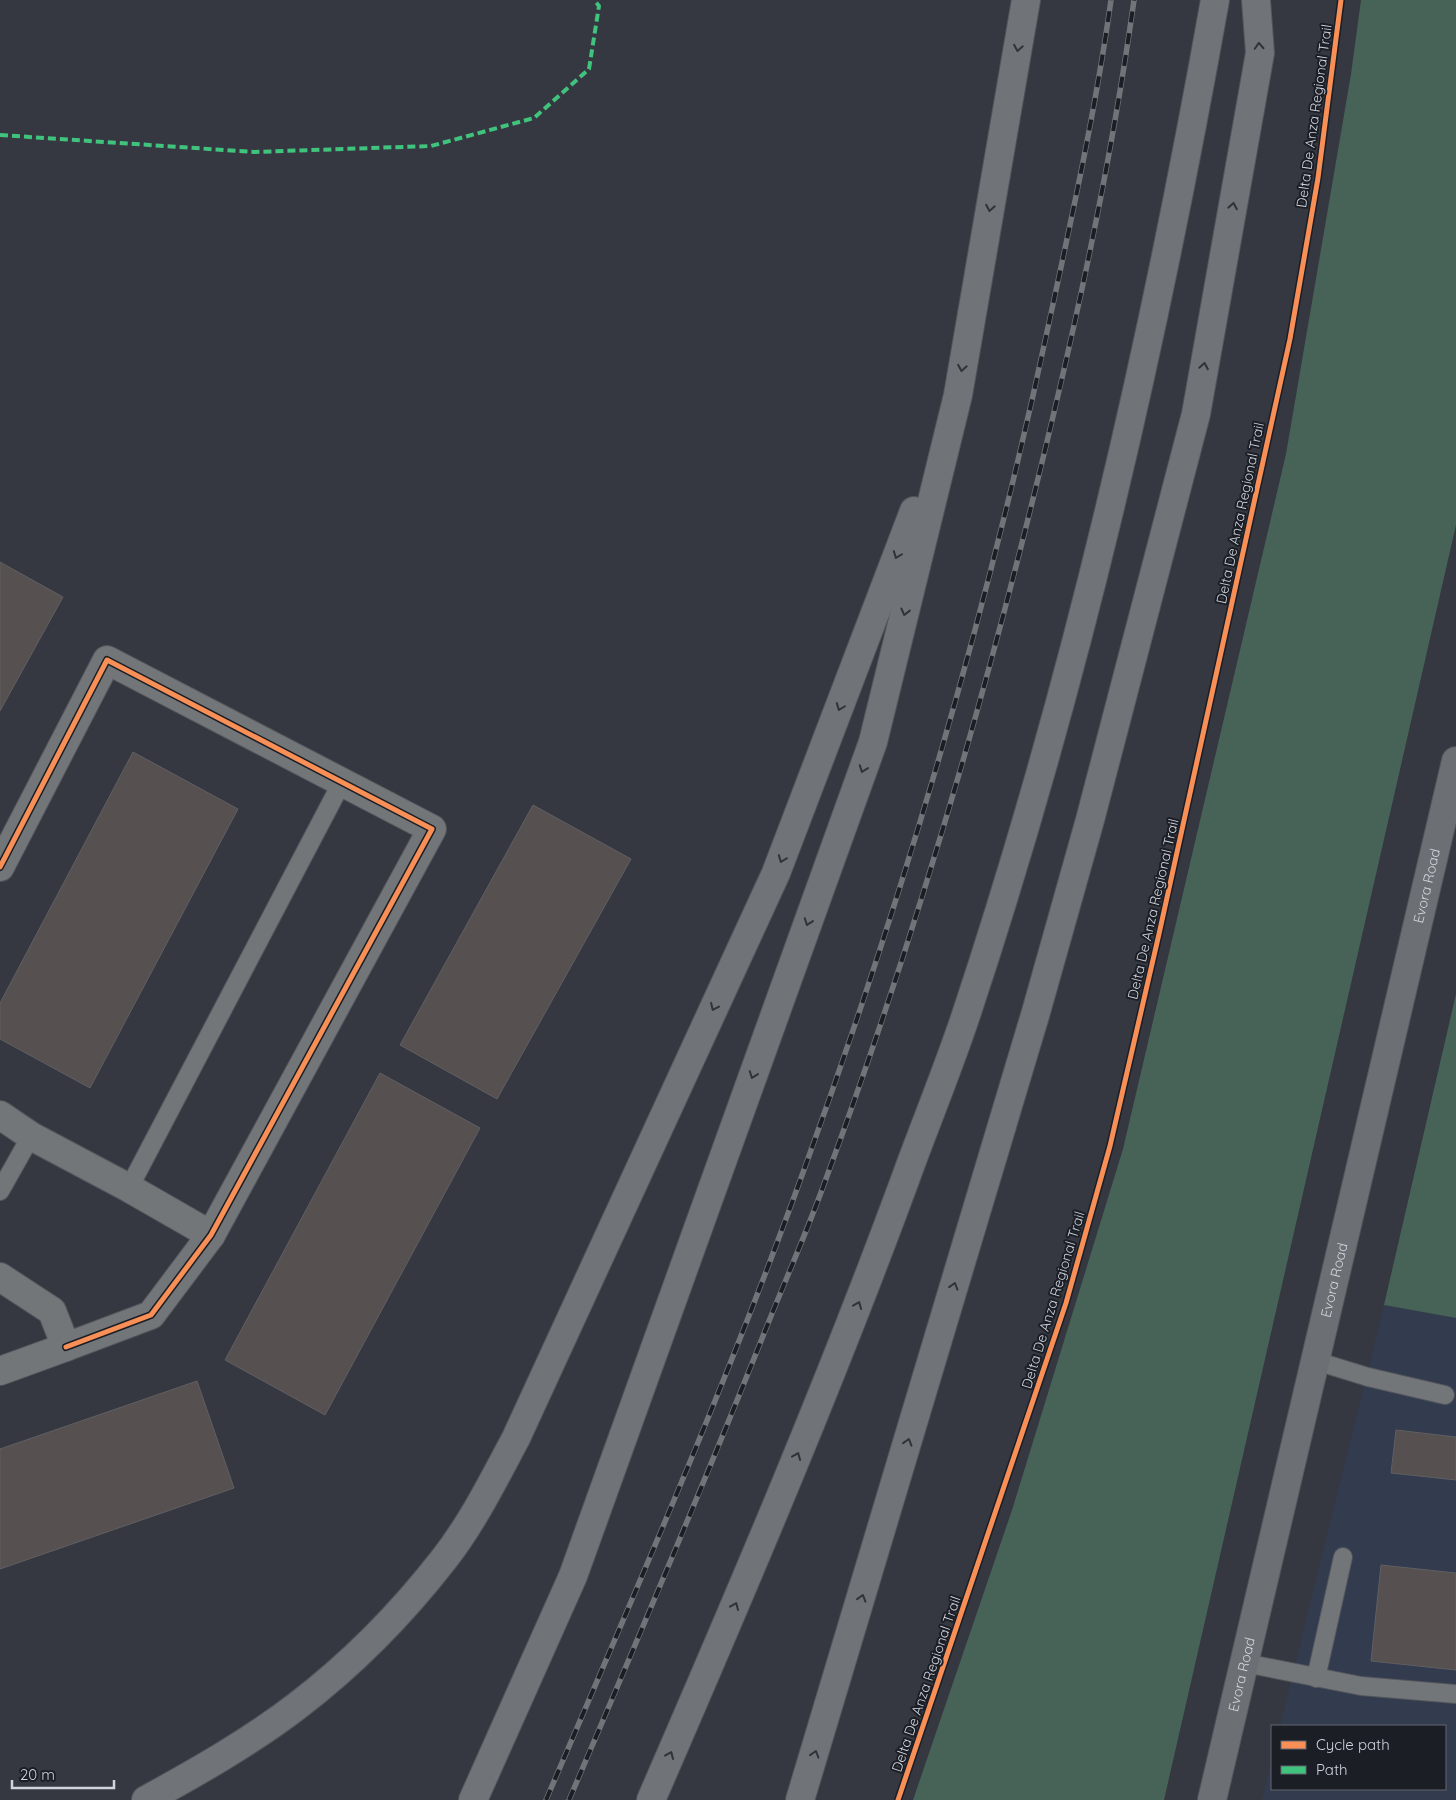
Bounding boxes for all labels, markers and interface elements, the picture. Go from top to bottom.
street label: Delta De Anza Regional Trail [1292,23,1336,209]
one-way arrow [1254,42,1265,50]
one-way arrow [1013,44,1023,52]
one-way arrow [1227,202,1237,211]
one-way arrow [986,204,996,213]
one-way arrow [1199,362,1209,371]
one-way arrow [958,364,968,373]
street label: Delta De Anza Regional Trail [1212,421,1268,605]
one-way arrow [893,551,903,559]
one-way arrow [900,608,911,617]
one-way arrow [836,703,846,711]
one-way arrow [859,765,869,773]
street label: Delta De Anza Regional Trail [1123,817,1183,1001]
street label: Evora Road [1409,847,1444,925]
one-way arrow [777,854,788,863]
one-way arrow [804,918,814,926]
one-way arrow [710,1002,721,1011]
one-way arrow [749,1070,759,1079]
street label: Delta De Anza Regional Trail [1017,1209,1089,1391]
street label: Evora Road [1317,1241,1352,1319]
one-way arrow [949,1283,959,1291]
one-way arrow [852,1302,862,1310]
one-way arrow [903,1438,913,1447]
one-way arrow [791,1452,801,1461]
one-way arrow [856,1594,866,1603]
street label: Delta De Anza Regional Trail [887,1594,965,1774]
one-way arrow [729,1602,740,1611]
street label: Evora Road [1224,1635,1259,1713]
legend [1271,1725,1446,1790]
text: Cycle path [1316,1735,1390,1754]
one-way arrow [810,1750,820,1758]
one-way arrow [664,1751,675,1760]
scale bar [12,1758,115,1790]
text: Path [1316,1760,1348,1779]
text: 20 m [20,1765,55,1784]

